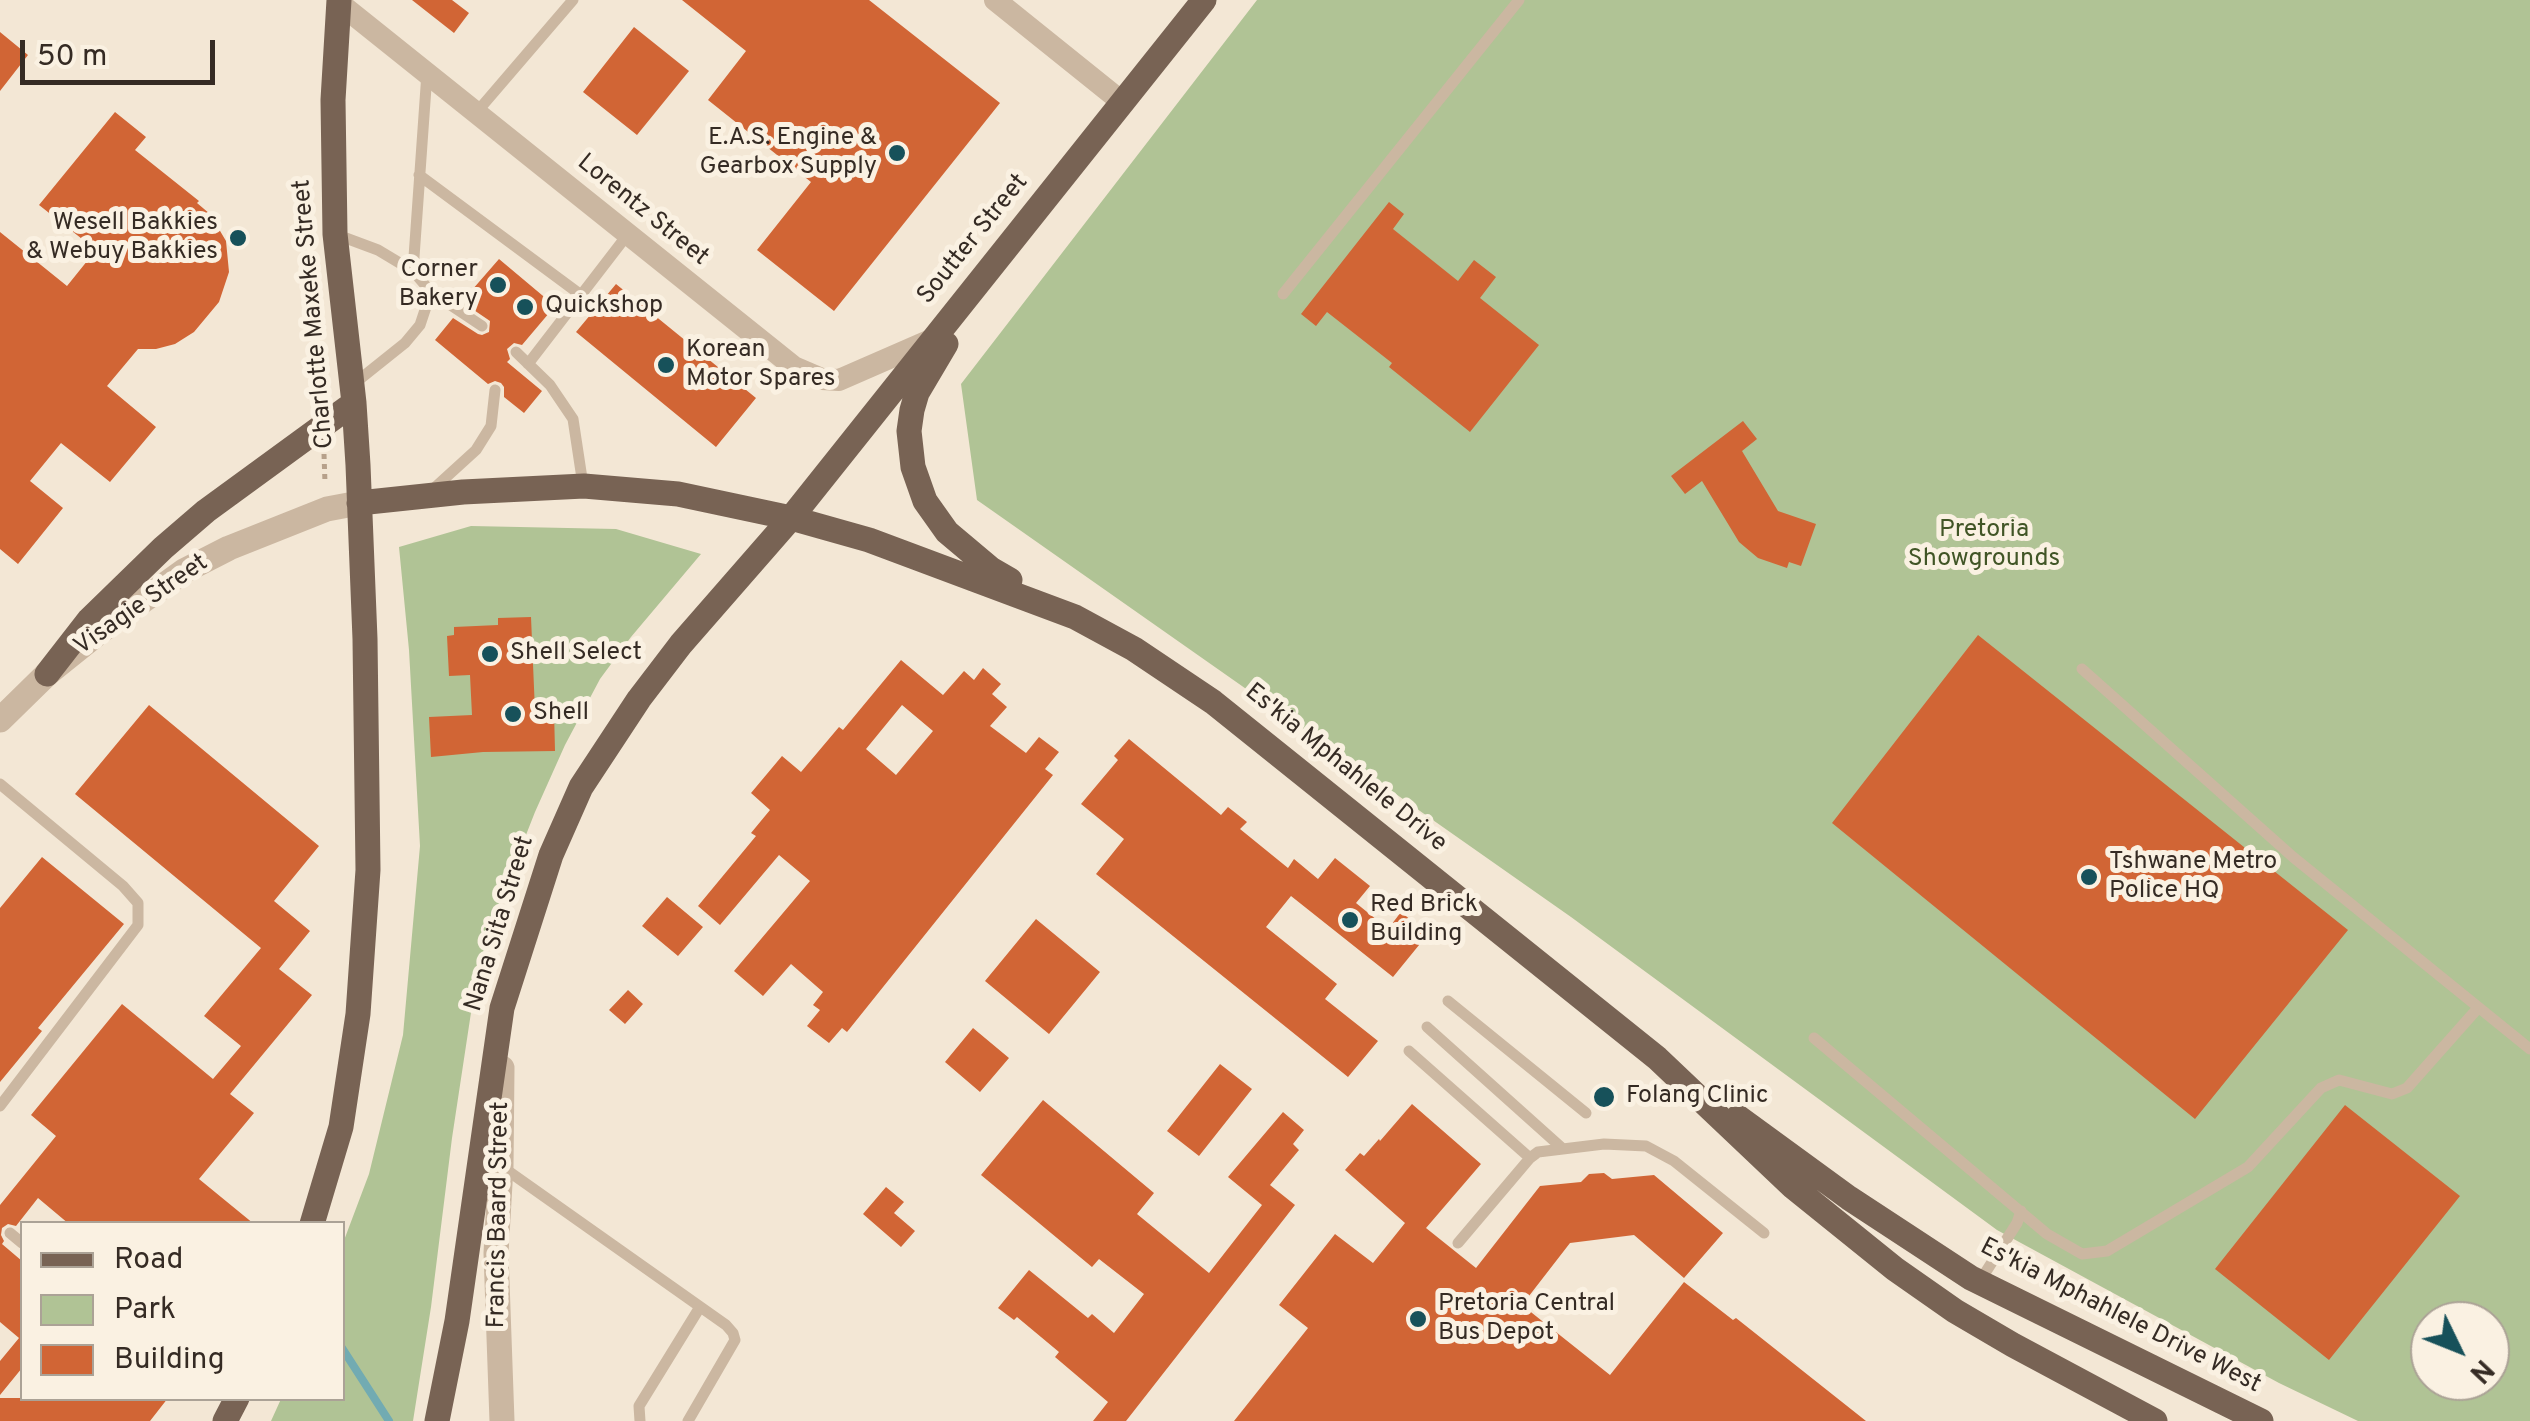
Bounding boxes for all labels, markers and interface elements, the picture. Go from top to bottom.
scale bar [25,20,220,82]
text: 50 m [37,39,107,76]
place label: E.A.S. Engine & Gearbox Supply [700,124,877,183]
marker: E.A.S. Engine & Gearbox Supply [886,142,908,164]
street label: Lorentz Street [570,149,714,273]
street label: Soutter Street [912,169,1036,311]
street label: Charlotte Maxeke Street [288,178,342,450]
place label: Wesell Bakkies & Webuy Bakkies [26,209,218,268]
marker: Wesell Bakkies & Webuy Bakkies [227,227,249,249]
place label: Corner Bakery [399,256,478,315]
marker: Corner Bakery [487,274,509,296]
place label: Quickshop [545,292,663,322]
marker: Quickshop [514,296,536,318]
place label: Korean Motor Spares [686,336,835,395]
marker: Korean Motor Spares [655,354,677,376]
park label: Pretoria Showgrounds [1908,516,2060,575]
street label: Visagie Street [69,549,215,663]
place label: Shell Select [510,639,642,669]
marker: Shell Select [479,643,501,665]
street label: Es'kia Mphahlele Drive [1238,678,1452,860]
place label: Shell [533,699,589,729]
marker: Shell [502,703,524,725]
street label: Nana Sita Street [460,833,542,1015]
place label: Tshwane Metro Police HQ [2109,848,2277,907]
marker: Tshwane Metro Police HQ [2078,866,2100,888]
place label: Red Brick Building [1370,891,1478,950]
marker: Red Brick Building [1339,909,1361,931]
place label: Folang Clinic [1626,1082,1768,1112]
marker: Folang Clinic [1591,1084,1617,1110]
street label: Francis Baard Street [483,1101,517,1329]
legend [20,1221,345,1401]
street label: Es'kia Mphahlele Drive West [1974,1233,2266,1401]
text: Road [114,1242,183,1279]
place label: Pretoria Central Bus Depot [1438,1290,1615,1349]
text: Park [114,1292,176,1329]
north arrow [2410,1301,2510,1401]
marker: Pretoria Central Bus Depot [1407,1308,1429,1330]
text: Building [114,1342,225,1379]
text: N [2460,1350,2501,1390]

